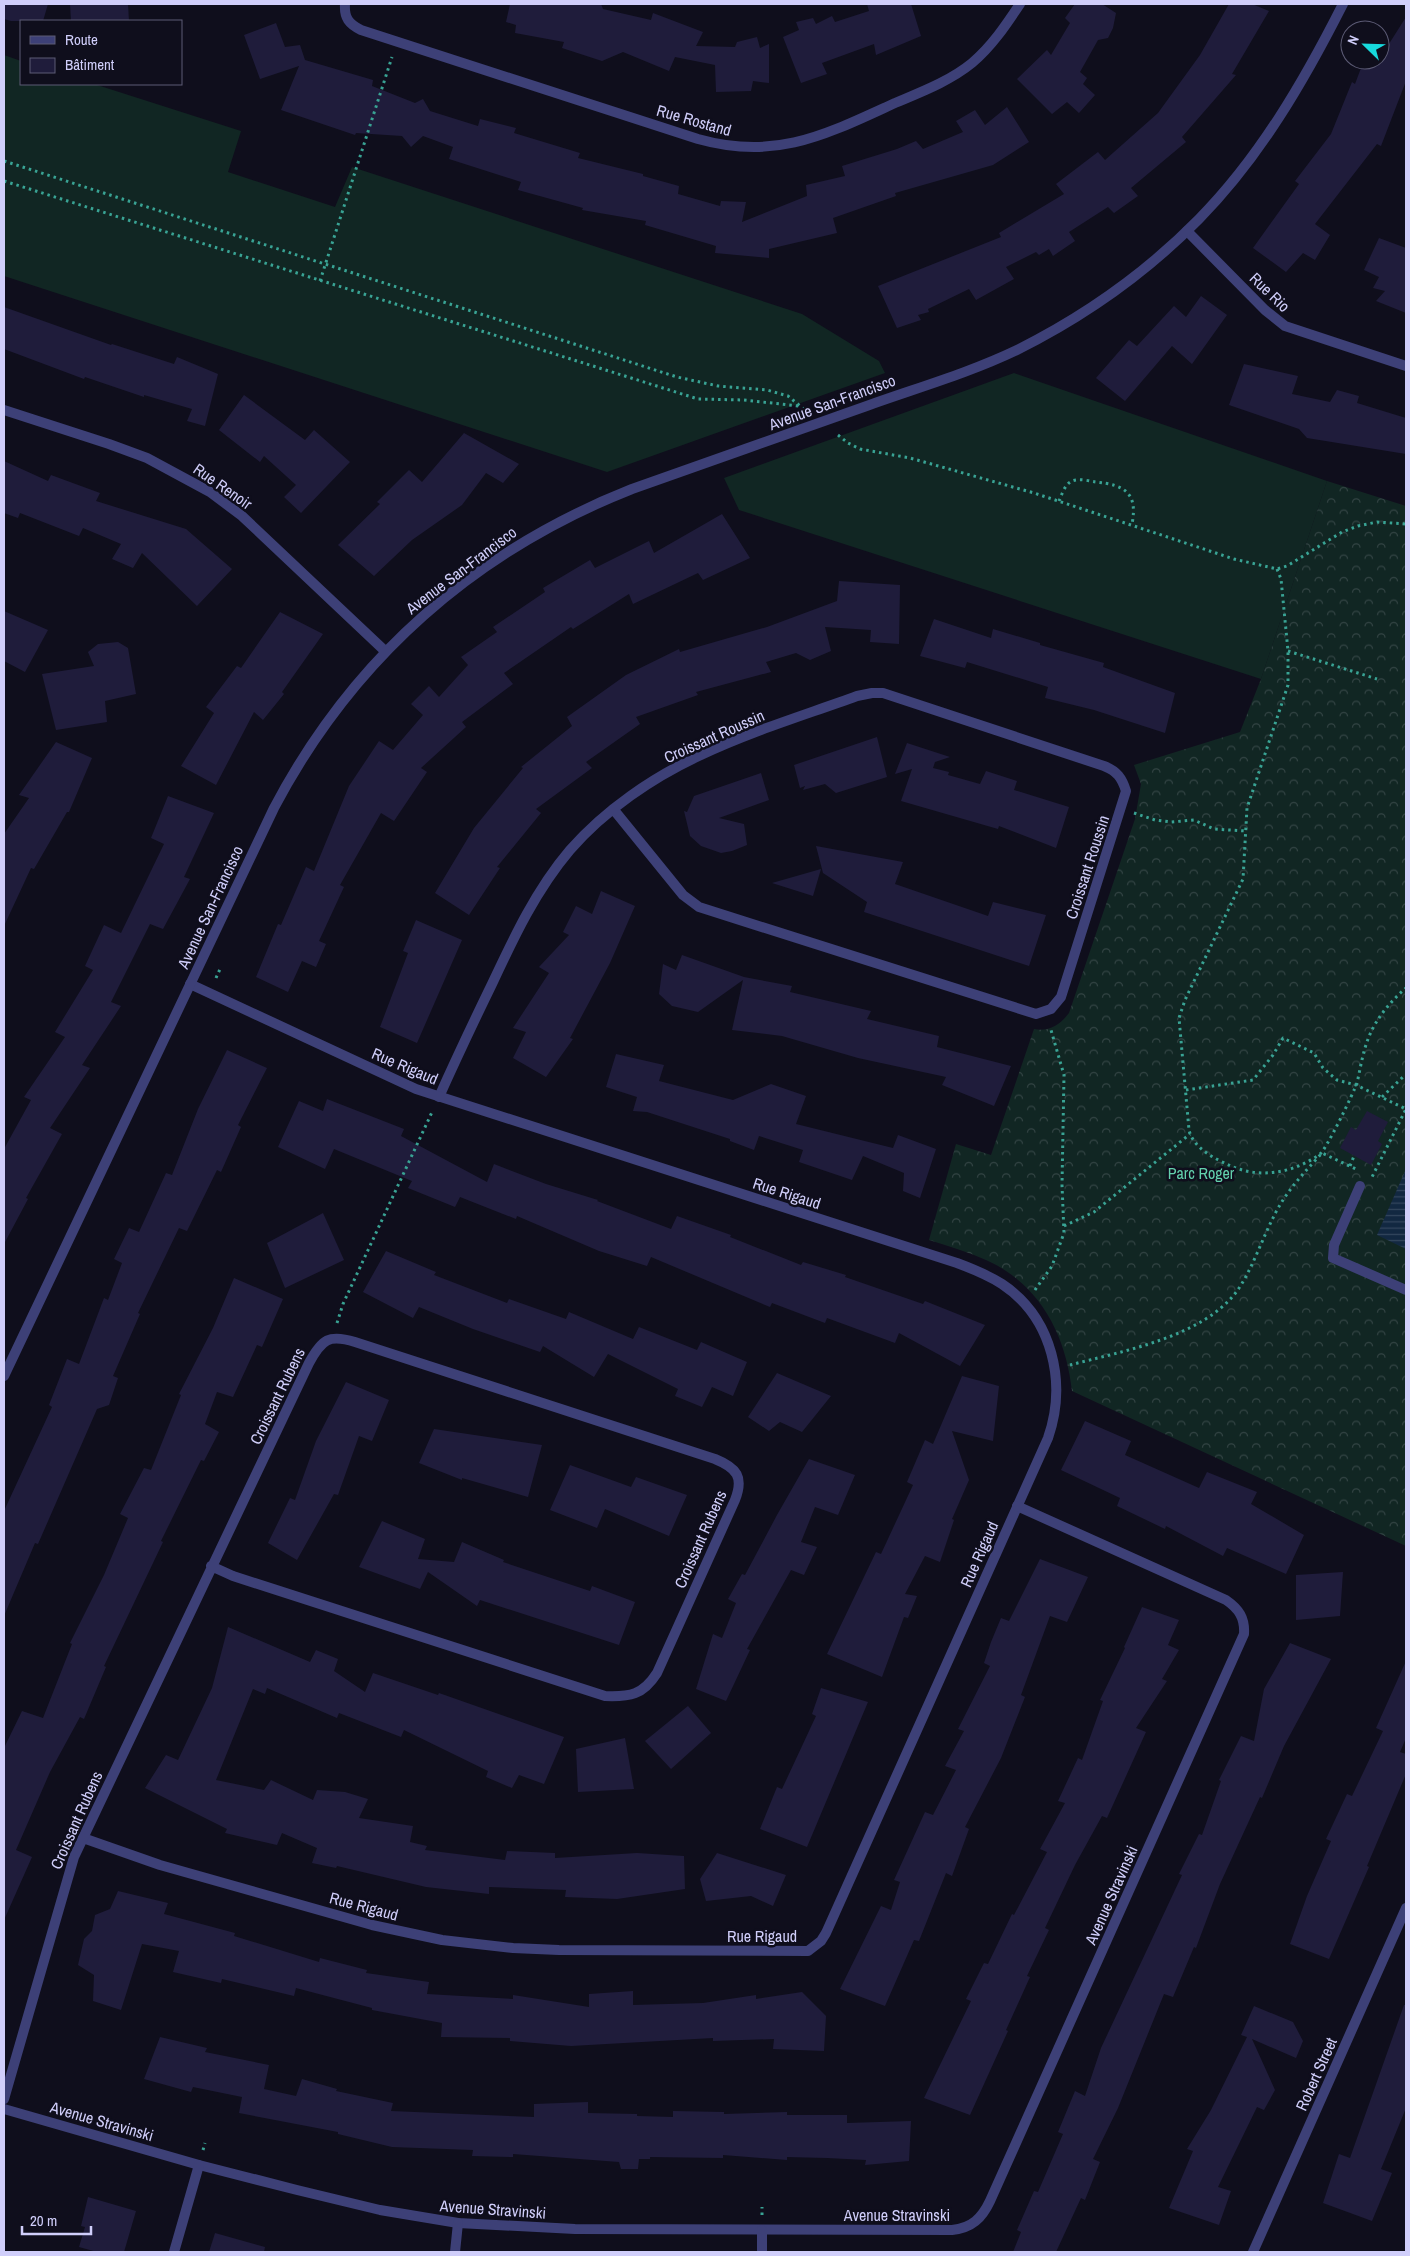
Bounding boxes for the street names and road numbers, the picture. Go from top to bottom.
street label: Rue Rostand [654,99,734,141]
street label: Rue Rio [1245,267,1295,317]
street label: Avenue San-Francisco [765,369,898,435]
street label: Rue Renoir [189,458,257,515]
street label: Avenue San-Francisco [400,521,521,619]
street label: Croissant Roussin [660,704,768,768]
street label: Croissant Roussin [1060,812,1114,922]
street label: Avenue San-Francisco [171,842,248,973]
street label: Rue Rigaud [368,1042,442,1090]
street label: Rue Rigaud [750,1172,824,1214]
street label: Croissant Rubens [244,1344,310,1448]
street label: Croissant Rubens [669,1487,731,1591]
street label: Rue Rigaud [955,1518,1003,1590]
street label: Croissant Rubens [45,1768,107,1872]
street label: Avenue Stravinski [1079,1842,1143,1949]
street label: Rue Rigaud [327,1886,401,1926]
street label: Rue Rigaud [727,1925,797,1947]
street label: Robert Street [1290,2034,1342,2114]
street label: Avenue Stravinski [47,2096,156,2146]
street label: Avenue Stravinski [438,2194,547,2224]
street label: Avenue Stravinski [843,2204,950,2226]

